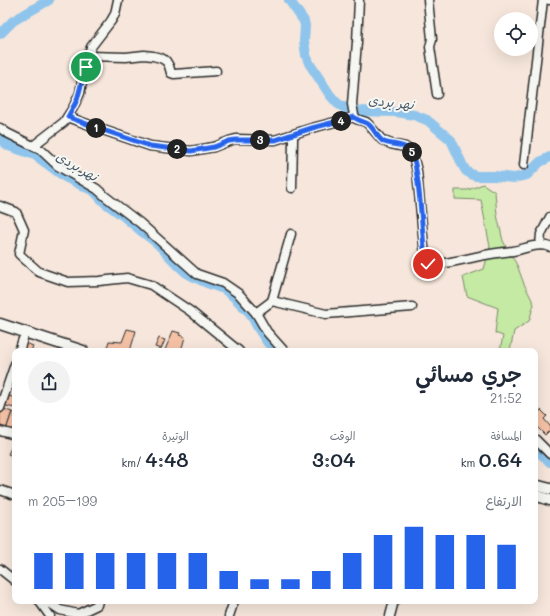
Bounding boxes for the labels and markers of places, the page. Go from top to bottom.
pin [69,50,103,84]
pin: 4 [331,111,351,131]
pin: 1 [86,118,106,138]
pin: 3 [250,130,270,150]
pin: 2 [167,139,187,159]
pin: 5 [402,142,422,162]
pin [411,247,445,281]

